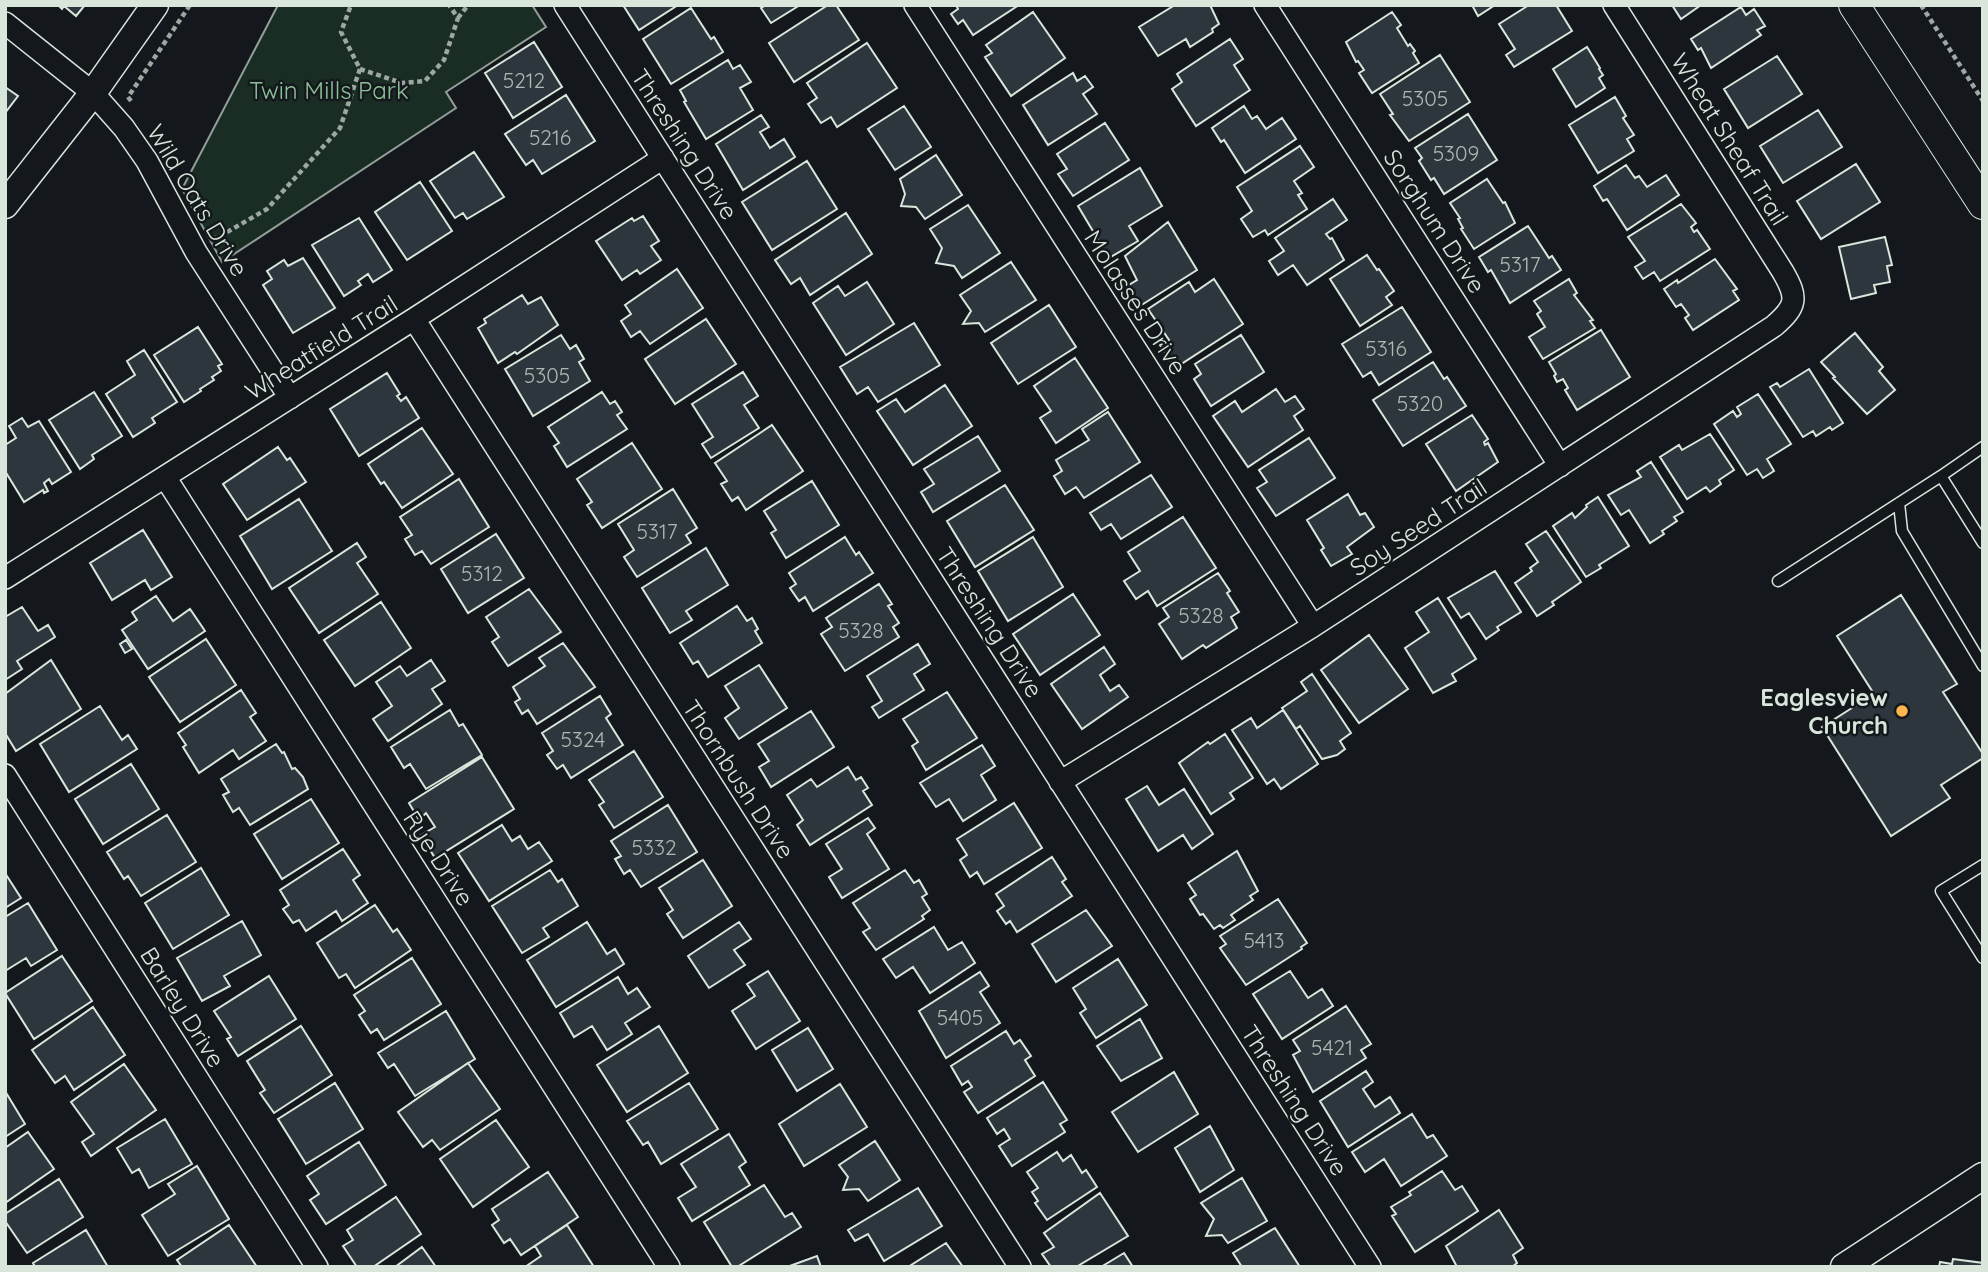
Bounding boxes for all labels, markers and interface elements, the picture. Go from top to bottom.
street label: Wheat Sheaf Trail [1665,47,1795,231]
street label: Threshing Drive [625,63,745,225]
house number: 5212 [503,67,545,93]
park label: Twin Mills Park [249,75,409,105]
house number: 5305 [1402,85,1448,111]
street label: Wild Oats Drive [141,119,255,281]
house number: 5216 [529,124,571,150]
house number: 5309 [1433,140,1479,166]
street label: Sorghum Drive [1377,143,1493,299]
street label: Molasses Drive [1078,224,1194,380]
house number: 5317 [1500,251,1541,277]
street label: Wheatfield Trail [239,288,403,406]
house number: 5316 [1365,335,1407,361]
house number: 5305 [524,362,570,388]
house number: 5320 [1397,390,1443,416]
street label: Soy Seed Trail [1344,472,1492,582]
house number: 5317 [637,518,678,544]
street label: Threshing Drive [930,541,1050,703]
house number: 5312 [461,560,503,586]
house number: 5328 [1178,602,1224,628]
house number: 5328 [838,617,884,643]
place label: Eaglesview Church [1760,682,1888,740]
street label: Thornbush Drive [677,694,801,864]
marker: Eaglesview Church [1894,703,1910,719]
house number: 5324 [561,726,605,752]
street label: Rye Drive [397,805,481,911]
house number: 5332 [631,834,677,860]
house number: 5413 [1243,927,1285,953]
street label: Barley Drive [134,941,232,1073]
house number: 5405 [937,1004,983,1030]
street label: Threshing Drive [1235,1019,1355,1181]
house number: 5421 [1311,1034,1353,1060]

